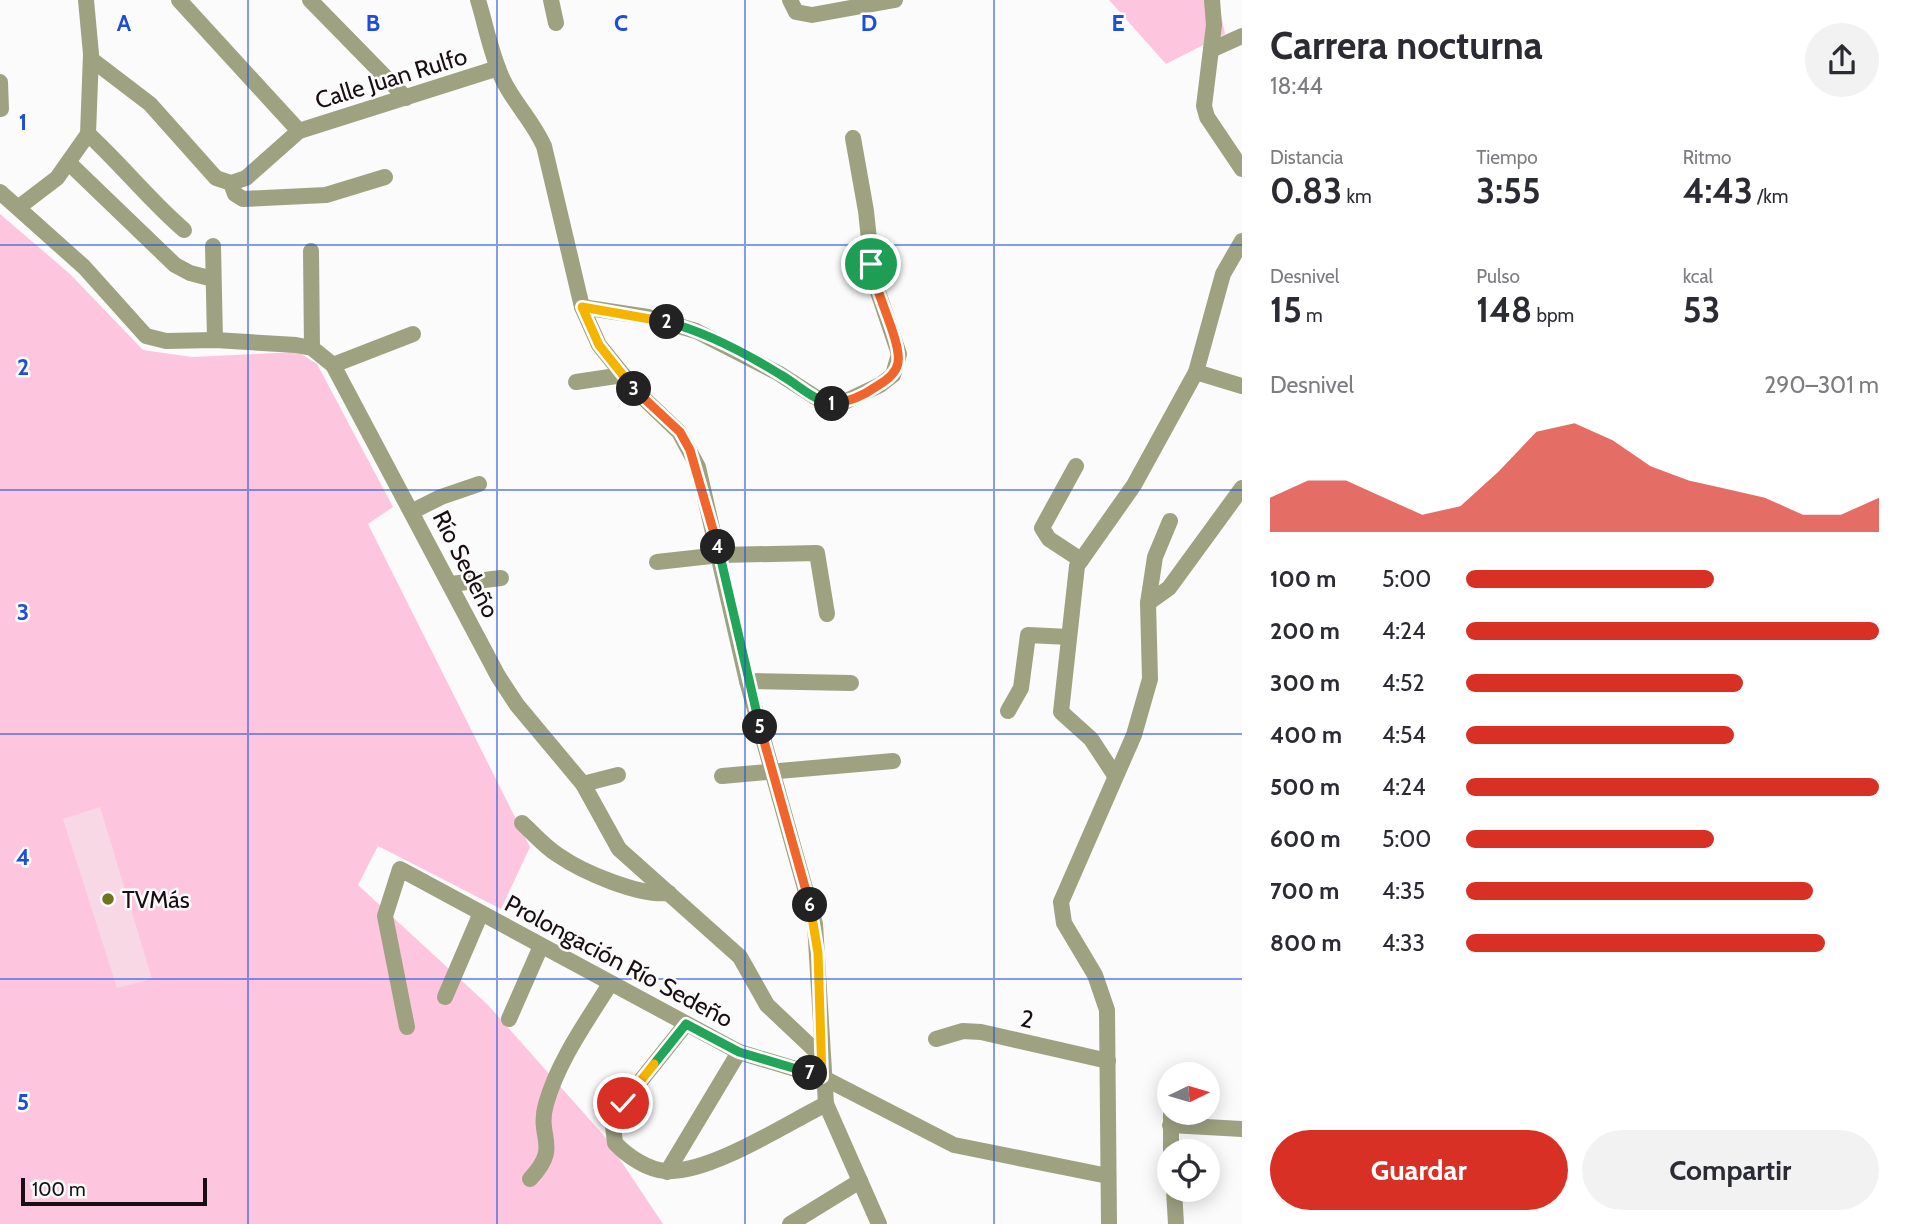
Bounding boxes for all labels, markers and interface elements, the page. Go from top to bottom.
text: A [117,9,132,37]
text: B [366,9,380,37]
text: C [614,9,628,37]
text: D [861,9,877,37]
text: E [1111,9,1125,37]
text: Carrera nocturna [1270,22,1543,69]
button: share [1805,23,1879,97]
street label: Calle Juan Rulfo [312,41,470,115]
text: 18:44 [1270,72,1323,100]
text: 1 [19,108,27,136]
text: Distancia [1270,146,1344,169]
text: Tiempo [1476,146,1538,169]
text: Ritmo [1683,146,1732,169]
text: 0.83 [1270,169,1342,212]
text: 3:55 [1476,169,1541,212]
text: 4:43 [1683,169,1753,212]
text: km [1342,185,1372,208]
text: /km [1753,185,1788,208]
pin [841,234,901,294]
icon: arrive [852,245,890,283]
text: Desnivel [1270,265,1339,288]
text: Pulso [1476,265,1520,288]
text: kcal [1683,265,1713,288]
text: 15 [1270,288,1302,331]
text: 148 [1476,288,1532,331]
text: 53 [1683,288,1720,331]
pin: 2 [650,304,684,340]
text: m [1302,304,1323,327]
text: bpm [1532,304,1574,327]
text: 2 [661,310,672,333]
text: 2 [17,353,29,381]
text: Desnivel [1270,371,1354,399]
text: 290–301 m [1764,371,1879,399]
pin: 3 [616,372,652,406]
text: 3 [628,377,639,400]
pin: 1 [814,386,850,422]
text: 1 [828,392,835,415]
street label: Río Sedeño [427,506,505,622]
pin: 4 [700,530,736,564]
text: 4 [712,535,723,558]
text: 100 m [1270,565,1336,593]
text: 5:00 [1382,565,1431,593]
text: 3 [17,598,29,626]
text: 200 m [1270,617,1340,645]
text: 4:24 [1382,617,1425,645]
text: 300 m [1270,669,1340,697]
text: 4:52 [1382,669,1425,697]
pin: 5 [742,710,778,744]
text: 5 [754,715,765,738]
text: 400 m [1270,721,1342,749]
text: 4:54 [1382,721,1426,749]
text: 500 m [1270,773,1340,801]
text: 4:24 [1382,773,1425,801]
text: 600 m [1270,825,1341,853]
text: 5:00 [1382,825,1431,853]
text: 4 [16,843,30,871]
text: 700 m [1270,877,1339,905]
text: 4:35 [1382,877,1425,905]
place label: TVMás [122,885,190,914]
pin: 6 [792,888,828,922]
street label: Prolongación Río Sedeño [500,889,738,1033]
marker: TVMás [100,891,116,907]
text: 6 [804,893,815,916]
text: 800 m [1270,929,1342,957]
text: 4:33 [1382,929,1425,957]
street label: 2 [1018,1003,1036,1035]
pin: 7 [792,1056,828,1090]
text: 7 [805,1061,814,1084]
north arrow [1157,1062,1220,1125]
map controls [1157,1062,1220,1202]
pin [593,1073,653,1133]
icon: check [604,1084,642,1122]
text: 5 [17,1088,29,1116]
button: Guardar [1270,1130,1568,1210]
button: Compartir [1582,1130,1879,1210]
button: locate [1157,1139,1220,1202]
scale bar [21,1175,206,1207]
text: 100 m [32,1178,86,1201]

